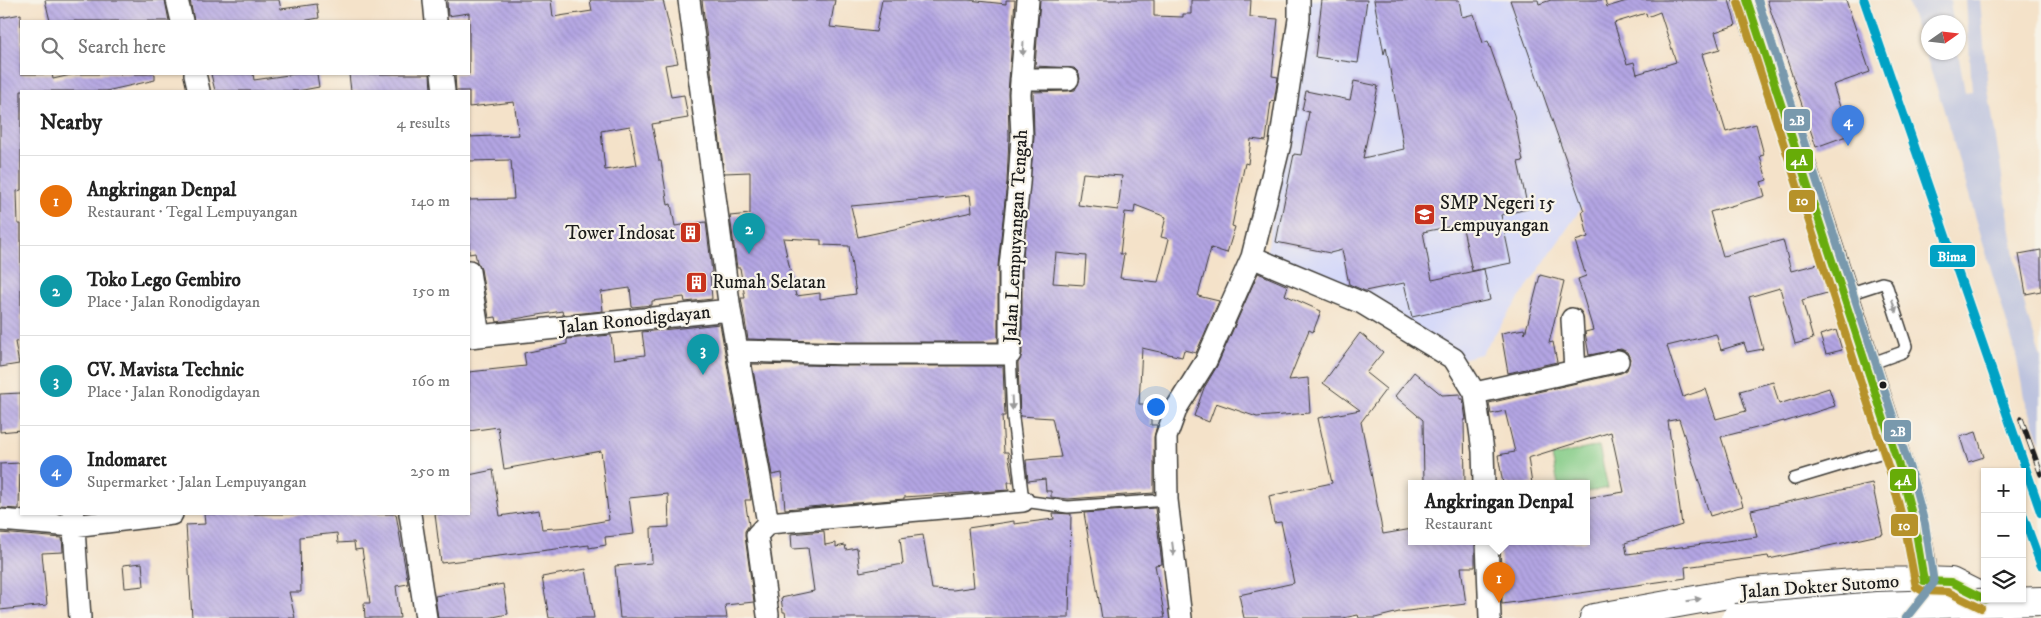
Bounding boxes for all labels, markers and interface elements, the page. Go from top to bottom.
north arrow [1921,15,1966,60]
search box [20,20,470,75]
icon: search [38,34,66,62]
text: Search here [78,36,166,59]
one-way arrow [1019,41,1027,57]
pin: 4 [1832,105,1864,146]
line badge: 2B [1783,108,1811,132]
text: Nearby [40,110,102,136]
text: 2B [1789,112,1805,130]
text: 4 results [397,113,450,133]
street label: Jalan Lempuyangan Tengah [999,129,1033,345]
line badge: 4A [1785,148,1814,172]
text: 4A [1790,152,1809,170]
text: Angkringan Denpal [87,179,236,202]
line badge: 10 [1788,189,1816,213]
text: 1 [53,191,59,211]
text: 140 m [411,191,450,211]
place label: SMP Negeri 15 Lempuyangan [1440,192,1556,237]
text: 10 [1796,192,1809,210]
text: Restaurant · Tegal Lempuyangan [87,202,298,222]
school or university icon: SMP Negeri 15 Lempuyangan [1412,202,1436,226]
pin: 2 [733,213,765,254]
building icon: Tower Indosat [679,221,703,245]
place label: Tower Indosat [565,222,675,245]
line badge: Bima [1929,244,1976,268]
text: Bima [1938,248,1967,266]
text: Toko Lego Gembiro [87,269,241,292]
building icon: Rumah Selatan [684,270,708,294]
place label: Rumah Selatan [712,271,826,294]
text: 2 [52,281,60,301]
text: 150 m [412,281,450,301]
text: Place · Jalan Ronodigdayan [87,292,260,312]
one-way arrow [1890,299,1898,314]
street label: Jalan Ronodigdayan [556,301,712,340]
pin: 3 [687,334,719,375]
text: CV. Mavista Technic [87,359,244,382]
text: 3 [53,371,59,391]
text: 160 m [412,371,450,391]
unlabelled marker [1878,380,1888,390]
text: Place · Jalan Ronodigdayan [87,382,260,402]
your location [1143,394,1169,420]
one-way arrow [1009,395,1017,411]
line badge: 2B [1883,419,1912,443]
text: 2B [1890,423,1906,441]
text: Indomaret [87,449,167,472]
text: 4 [51,461,61,481]
text: 250 m [410,461,450,481]
line badge: 4A [1889,468,1917,492]
map controls [1981,468,2026,603]
button: + [1981,468,2026,513]
text: Supermarket · Jalan Lempuyangan [87,472,307,492]
text: 4A [1894,472,1913,490]
popup [1408,480,1590,545]
text: Angkringan Denpal [1424,491,1574,514]
line badge: 10 [1890,513,1919,537]
button: − [1981,513,2026,558]
text: Restaurant [1424,514,1493,534]
text: 10 [1898,517,1911,535]
one-way arrow [1169,541,1177,557]
button: layers [1981,558,2026,603]
pin: 1 [1483,562,1515,603]
street label: Jalan Dokter Sutomo [1738,570,1900,604]
one-way arrow [1686,596,1702,604]

